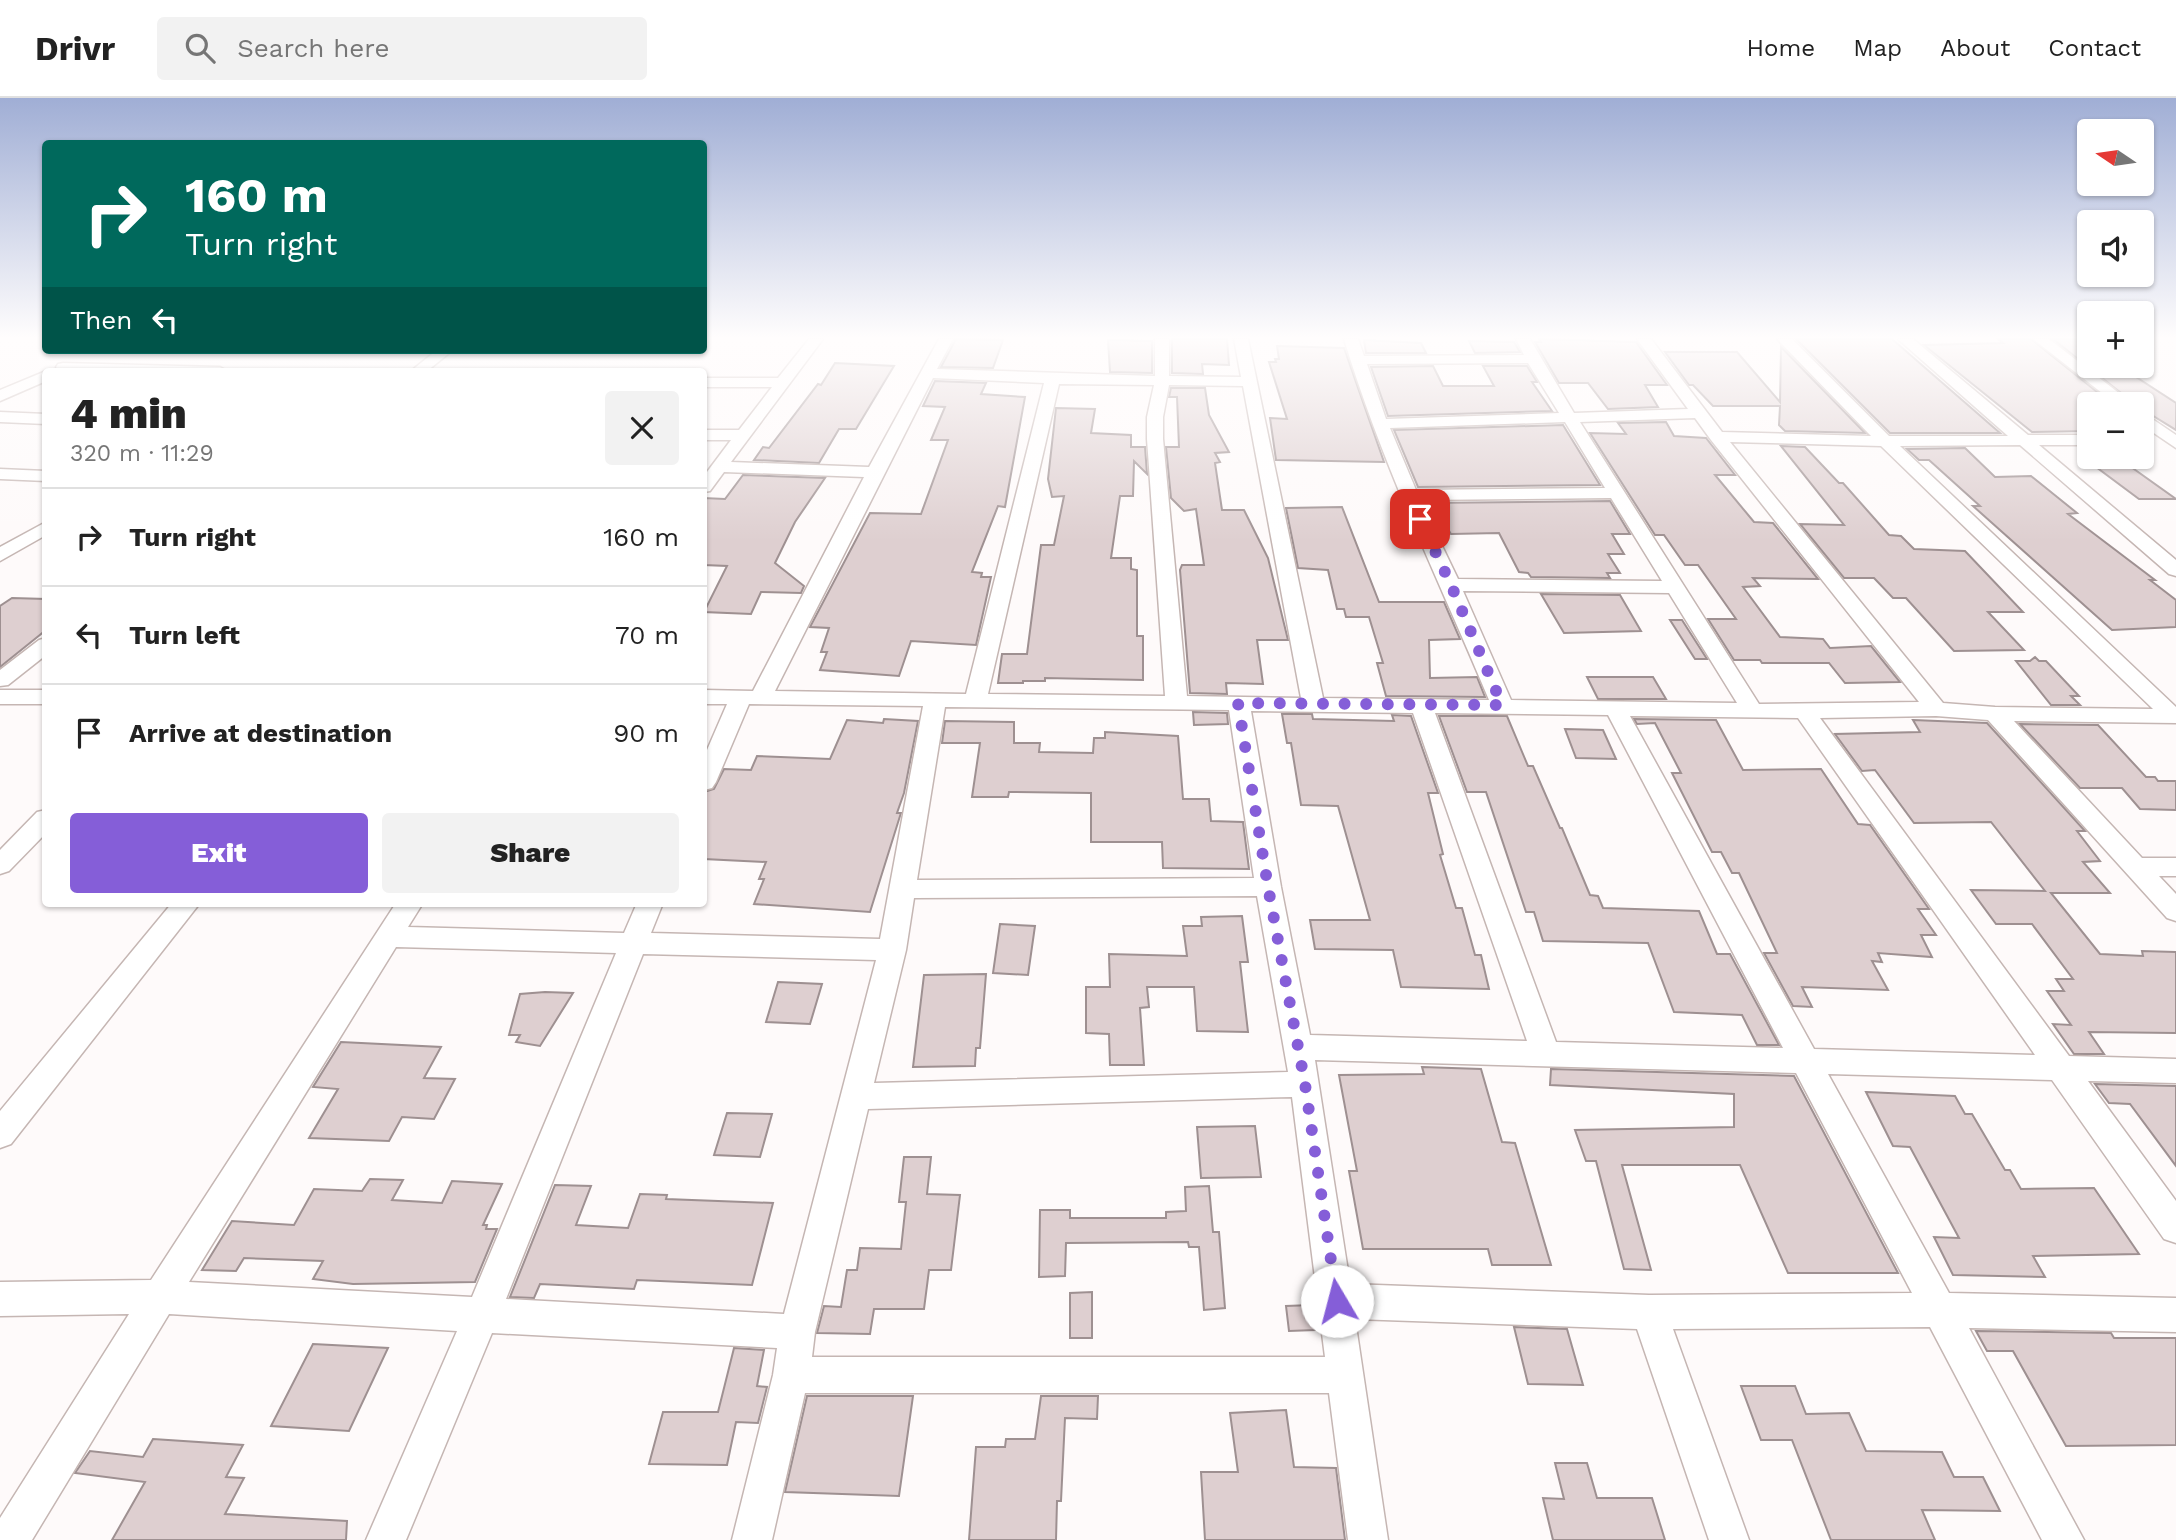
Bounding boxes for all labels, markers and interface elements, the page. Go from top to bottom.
search box [157,17,647,80]
text: Drivr [35,29,115,68]
icon: search [181,29,219,67]
text: Search here [237,33,390,63]
text: Home [1747,34,1815,62]
text: Map [1853,34,1902,62]
text: About [1940,34,2010,62]
text: Contact [2048,34,2141,62]
north arrow [2077,119,2154,196]
map controls [2077,119,2154,469]
text: 160 m [185,166,328,224]
icon: right [70,168,161,259]
button: sound [2077,210,2154,287]
text: Turn right [185,225,337,263]
icon: left [146,301,184,339]
button: + [2077,301,2154,378]
text: Then [70,305,132,335]
text: 4 min [70,389,187,438]
button: close [605,391,679,465]
button: − [2077,392,2154,469]
text: 320 m · 11:29 [70,440,214,467]
pin [1390,489,1450,549]
icon: arrive [1401,500,1439,538]
icon: right [70,518,108,556]
text: Turn right [129,522,256,552]
text: 160 m [603,522,679,552]
icon: left [70,616,108,654]
text: Turn left [129,620,240,650]
text: 70 m [615,620,679,650]
icon: arrive [70,714,108,752]
text: Arrive at destination [129,718,392,748]
text: 90 m [613,718,679,748]
button: Exit [70,813,368,893]
button: Share [382,813,679,893]
position arrow [1300,1264,1374,1338]

